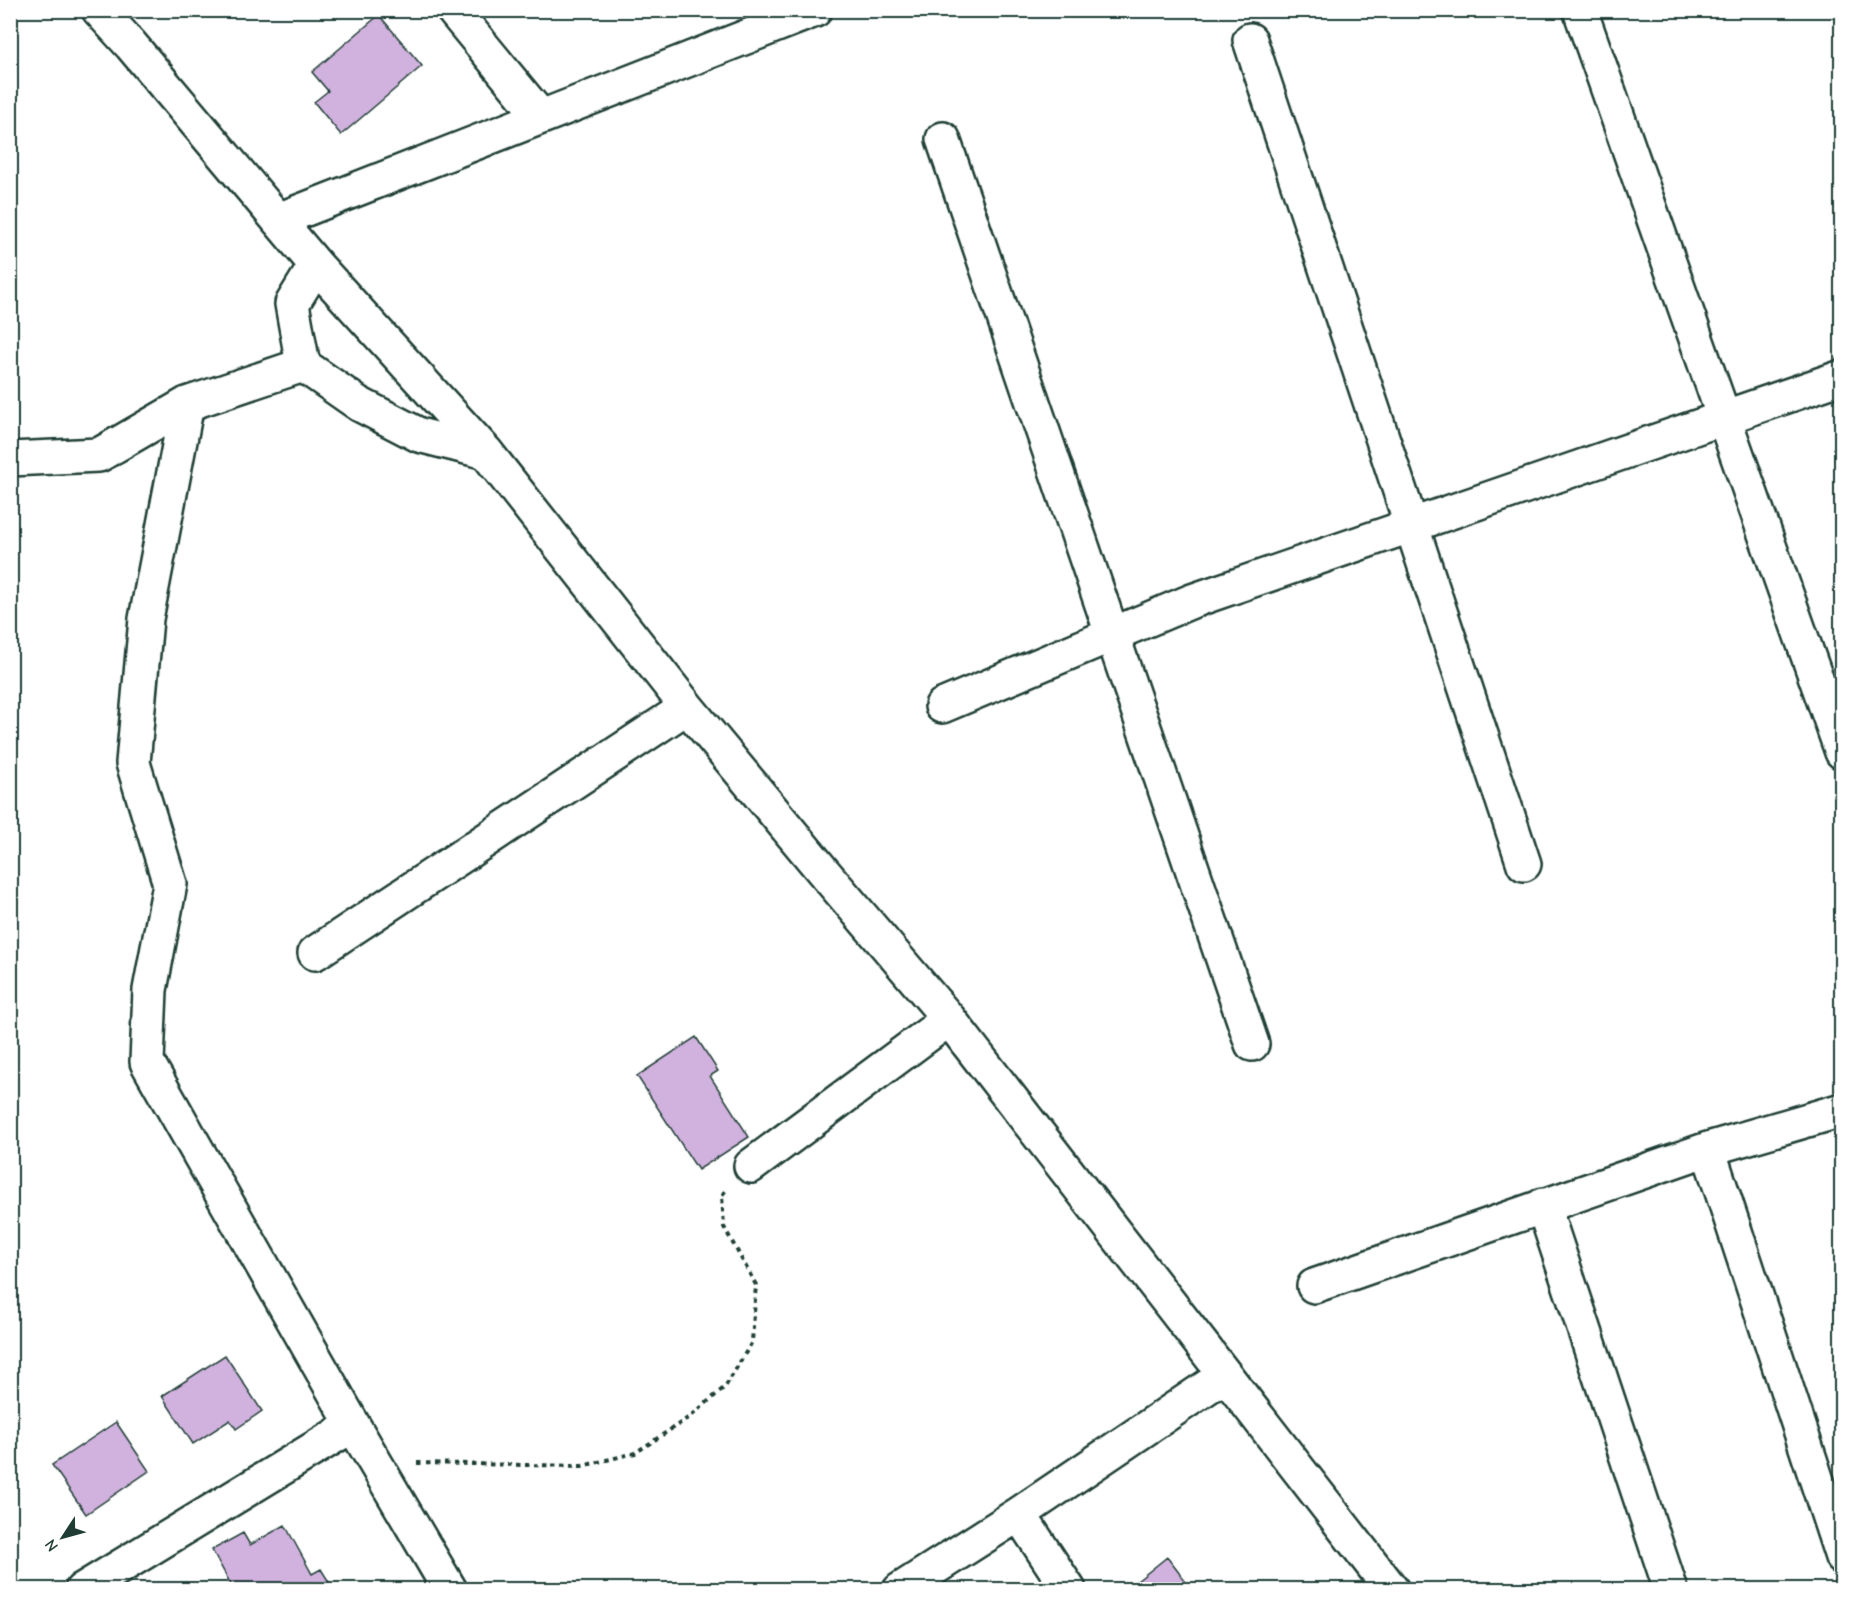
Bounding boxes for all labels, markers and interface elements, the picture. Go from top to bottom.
north arrow [33,1507,93,1567]
text: N [41,1536,62,1555]

